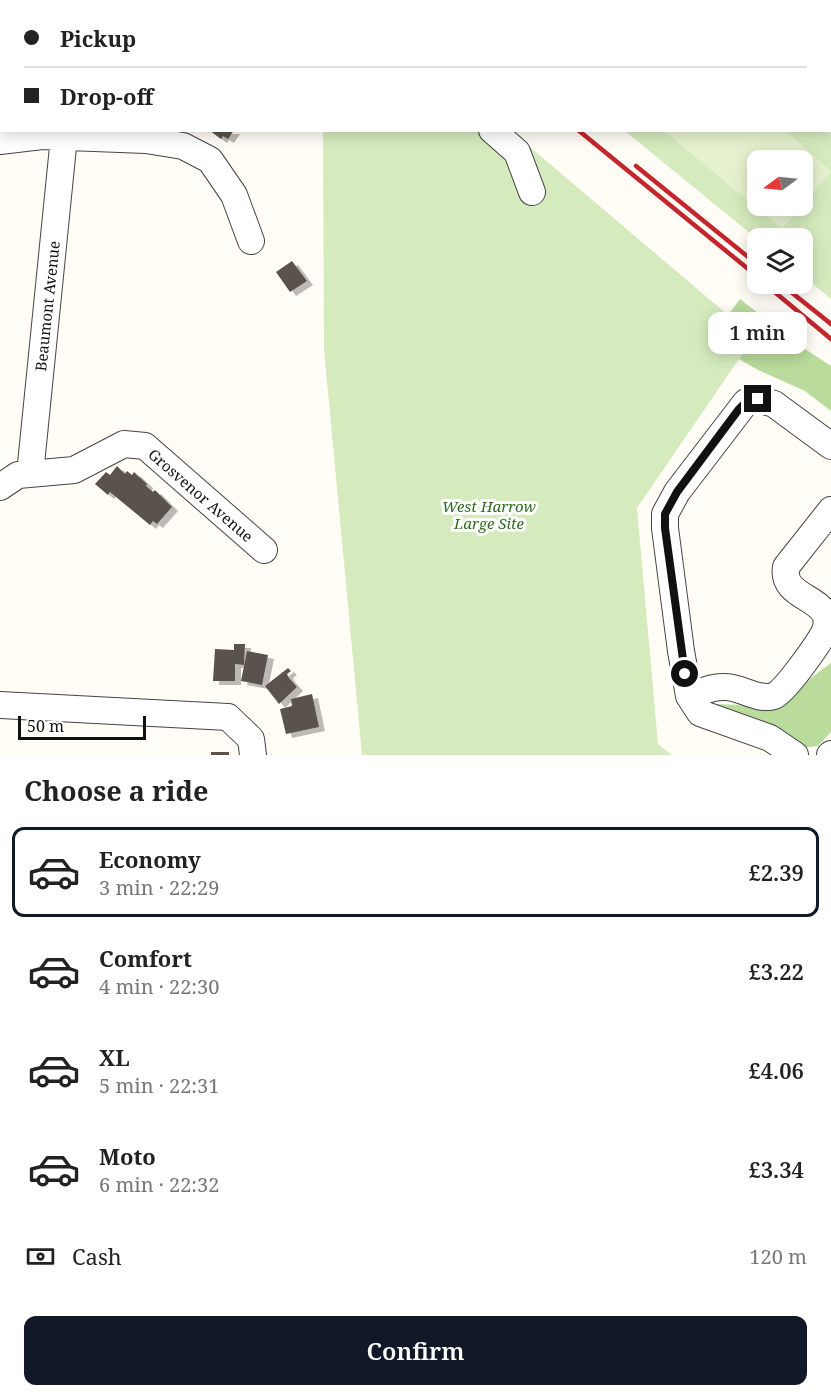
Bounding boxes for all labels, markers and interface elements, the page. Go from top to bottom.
text: Pickup [60,23,136,53]
text: Drop-off [60,81,153,111]
north arrow [747,150,813,216]
map controls [747,150,813,294]
button: layers [747,228,813,294]
street label: Beaumont Avenue [30,240,64,372]
callout: 1 min [708,312,807,354]
text: 1 min [730,319,785,346]
route end [744,385,771,412]
street label: Grosvenor Avenue [144,444,258,546]
park label: West Harrow Large Site [442,496,536,533]
route start [671,660,698,687]
scale bar [18,713,146,740]
text: 50 m [27,715,64,737]
text: Choose a ride [24,772,209,809]
text: Economy [99,844,201,874]
icon: car [27,845,81,899]
text: £2.39 [748,857,804,887]
text: 3 min · 22:29 [99,874,219,901]
text: Comfort [99,943,192,973]
icon: car [27,944,81,998]
text: £3.22 [748,956,804,986]
text: 4 min · 22:30 [99,973,219,1000]
text: XL [99,1042,130,1072]
icon: car [27,1043,81,1097]
text: £4.06 [748,1055,804,1085]
text: 5 min · 22:31 [99,1072,219,1099]
text: Moto [99,1141,156,1171]
icon: car [27,1142,81,1196]
text: £3.34 [748,1154,804,1184]
text: 6 min · 22:32 [99,1171,219,1198]
icon: cash [24,1240,57,1273]
text: Cash [72,1241,122,1271]
text: 120 m [749,1243,807,1270]
button: Confirm [24,1316,807,1385]

